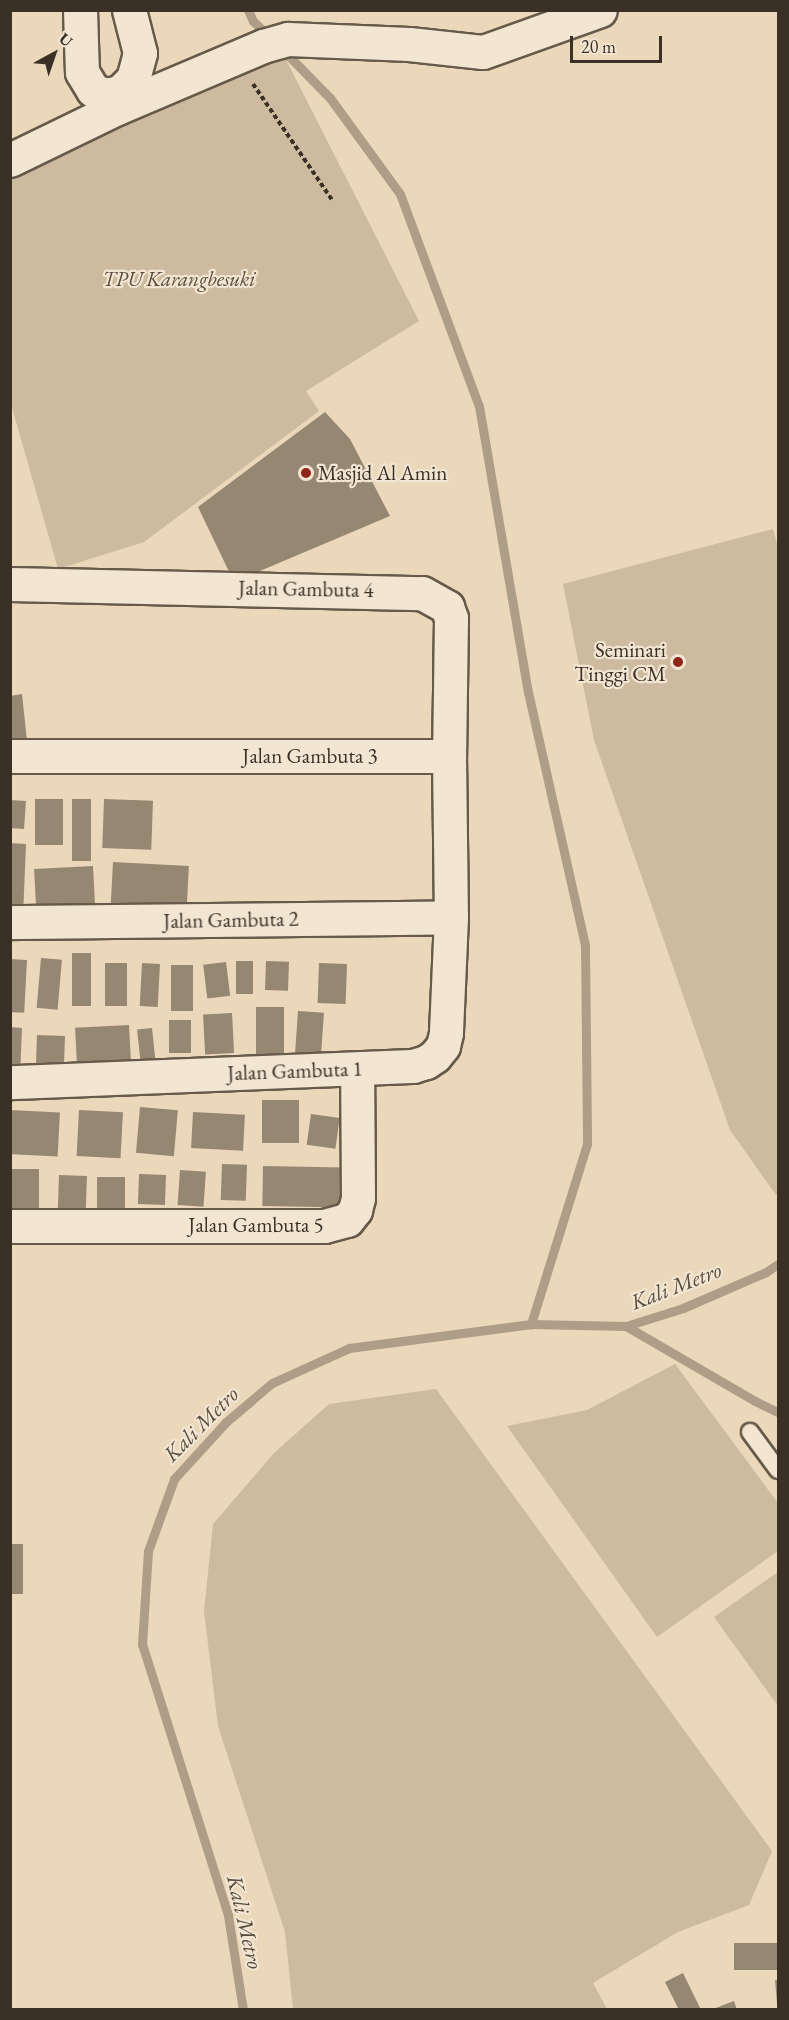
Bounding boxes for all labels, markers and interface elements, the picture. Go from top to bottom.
north arrow [24,24,84,84]
scale bar [573,24,664,62]
text: U [55,28,77,52]
text: 20 m [581,35,616,58]
park label: TPU Karangbesuki [103,266,255,292]
place label: Masjid Al Amin [318,460,447,486]
marker: Masjid Al Amin [299,466,313,480]
street label: Jalan Gambuta 4 [238,575,374,603]
place label: Seminari Tinggi CM [574,637,666,687]
marker: Seminari Tinggi CM [671,655,685,669]
street label: Jalan Gambuta 3 [242,743,378,769]
street label: Jalan Gambuta 2 [163,906,299,934]
street label: Jalan Gambuta 1 [227,1056,363,1086]
street label: Jalan Gambuta 5 [188,1212,324,1238]
water label: Kali Metro [627,1257,725,1315]
water label: Kali Metro [158,1381,244,1467]
water label: Kali Metro [221,1873,269,1971]

